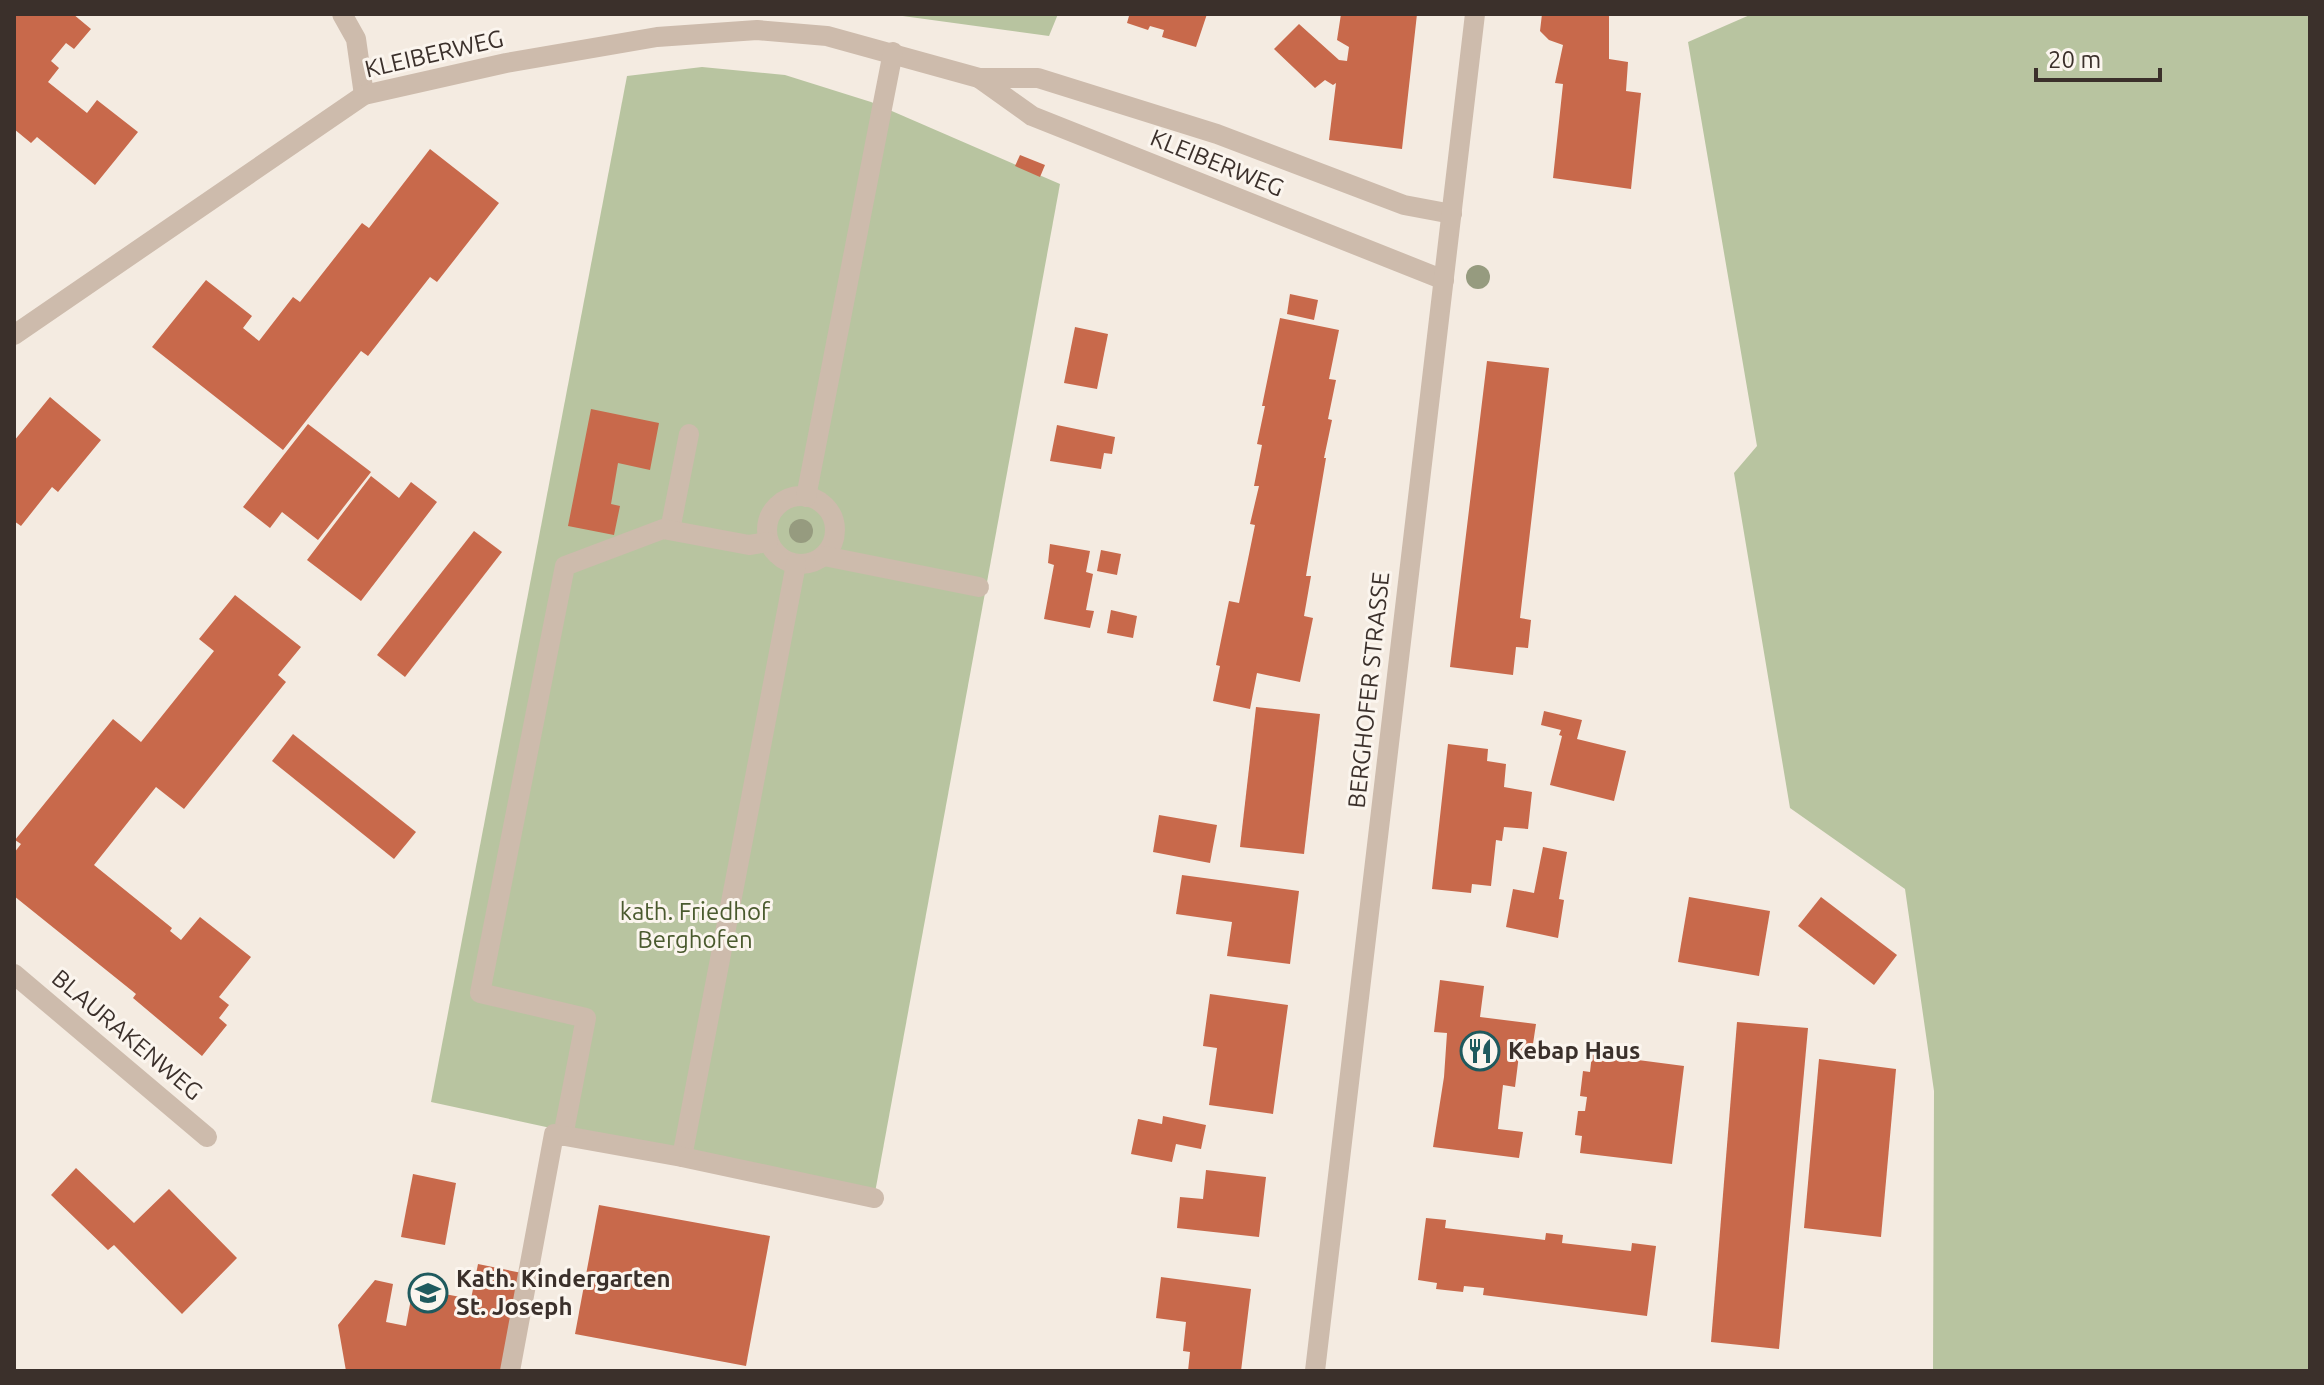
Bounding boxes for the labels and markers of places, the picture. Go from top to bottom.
restaurant icon: Kebap Haus [1459,1030,1501,1072]
place label: Kebap Haus [1508,1037,1640,1064]
place label: Kath. Kindergarten St. Joseph [456,1265,671,1320]
school or university icon: Kath. Kindergarten St. Joseph [407,1272,449,1314]

